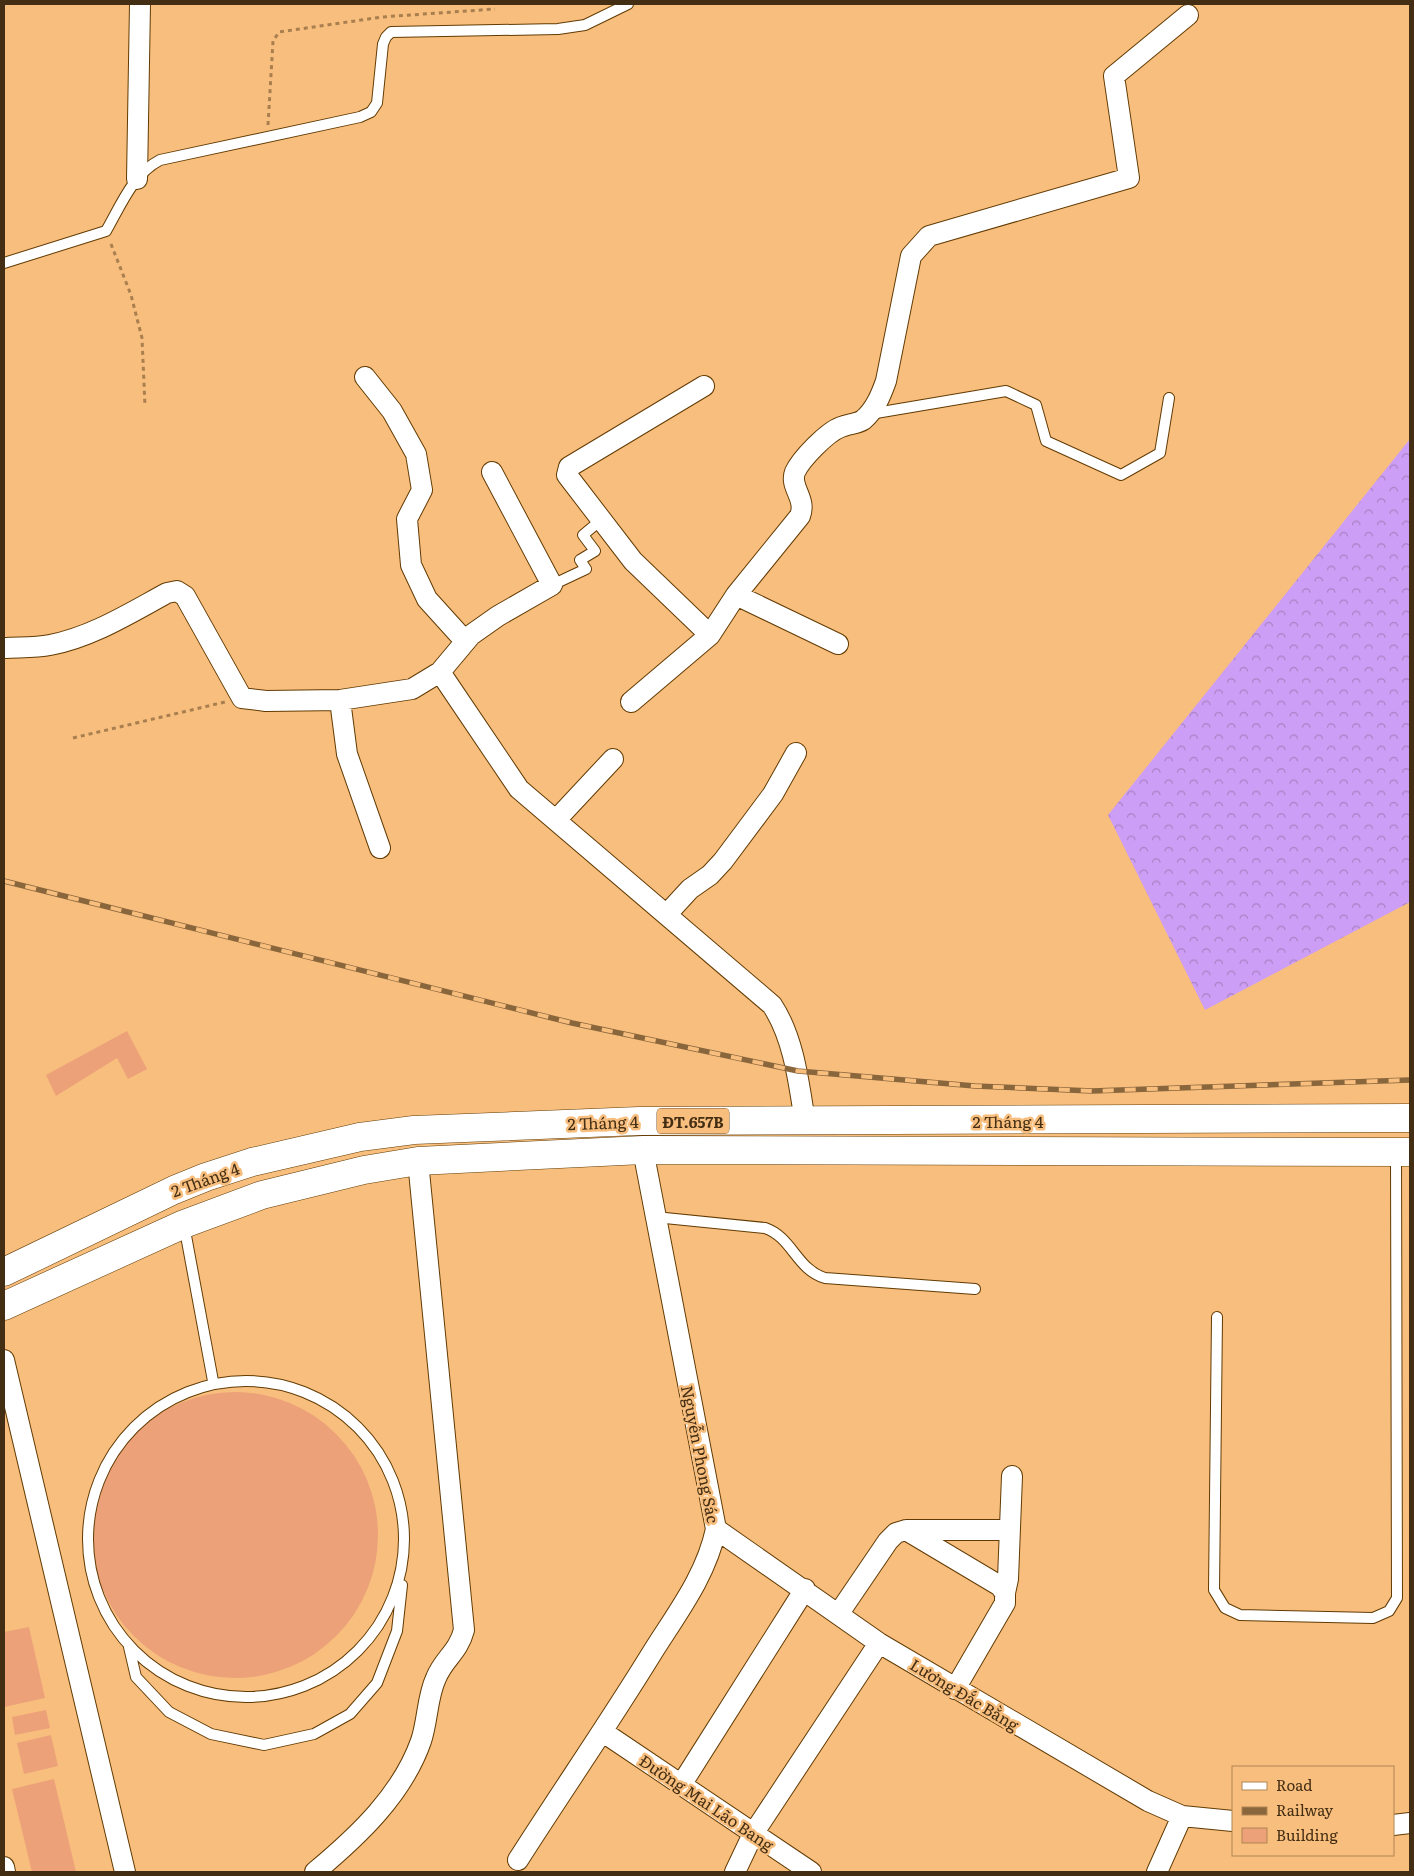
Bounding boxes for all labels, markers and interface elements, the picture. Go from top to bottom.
road number: ĐT.657B [657,1108,729,1134]
street label: 2 Tháng 4 [567,1109,639,1135]
street label: 2 Tháng 4 [972,1109,1044,1133]
street label: 2 Tháng 4 [168,1156,243,1202]
street label: Nguyễn Phong Sác [676,1383,726,1525]
street label: Lương Đắc Bằng [906,1652,1024,1736]
street label: Đường Mai Lão Bang [635,1748,779,1856]
legend [1232,1766,1394,1856]
text: Road [1276,1773,1312,1796]
text: Railway [1276,1798,1334,1821]
text: Building [1276,1823,1338,1846]

